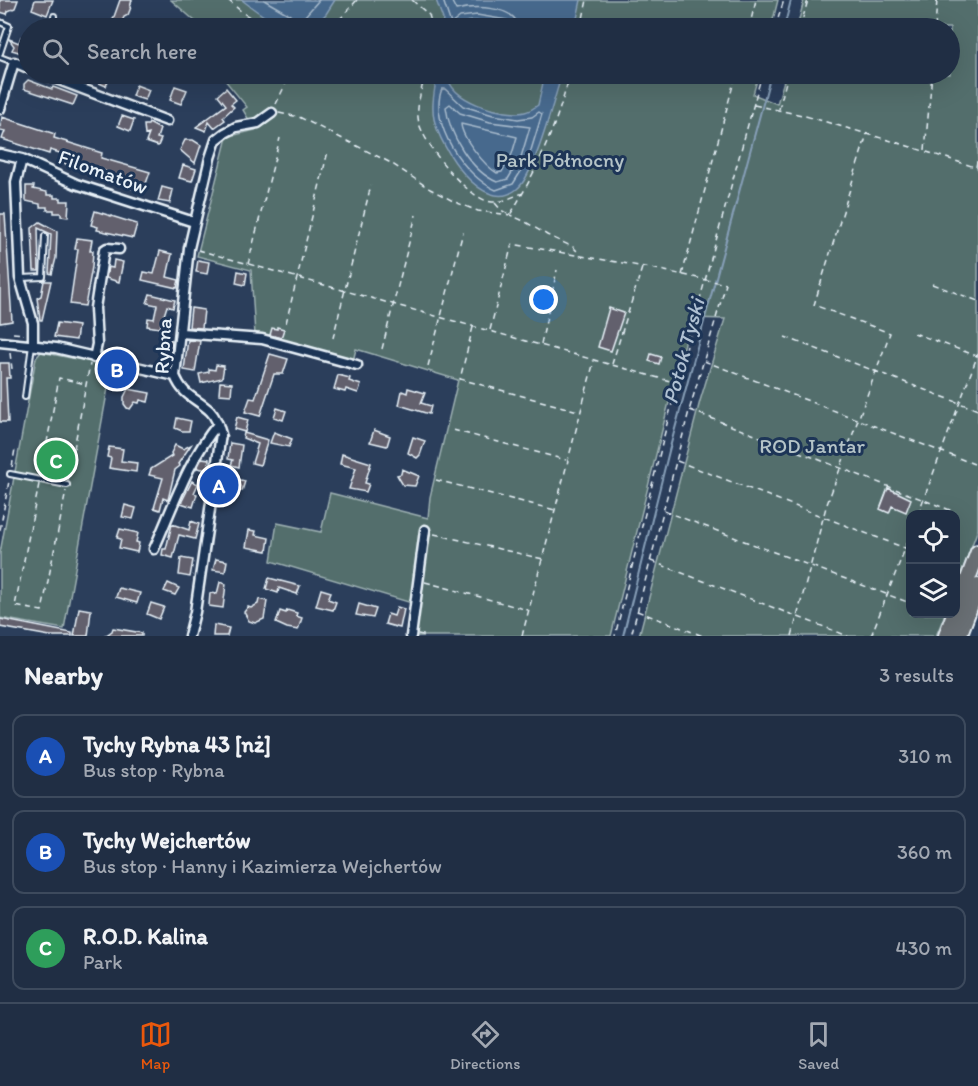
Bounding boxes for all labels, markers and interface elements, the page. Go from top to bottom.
search box [18,18,960,84]
icon: search [39,35,72,68]
text: Search here [87,38,197,65]
street label: Filomatów [55,144,151,199]
park label: Park Północny [496,147,624,172]
your location [529,285,558,314]
water label: Potok Tyski [656,293,711,407]
street label: Rybna [149,317,176,375]
pin: B [98,346,136,392]
park label: ROD Jantar [759,433,865,458]
pin: C [36,438,76,482]
pin: A [200,462,238,508]
map controls [906,510,960,618]
button: locate [906,510,960,564]
button: layers [906,564,960,618]
text: Nearby [24,659,103,691]
text: 3 results [879,663,954,687]
text: Tychy Rybna 43 [nż] [83,731,271,758]
text: A [39,744,52,768]
text: 310 m [898,744,952,768]
text: Bus stop · Rybna [83,758,225,782]
text: Tychy Wejchertów [83,827,251,854]
text: B [39,840,52,864]
text: 360 m [897,840,952,864]
text: Bus stop · Hanny i Kazimierza Wejchertów [83,854,442,878]
text: R.O.D. Kalina [83,923,208,950]
text: C [39,936,52,960]
text: 430 m [895,936,952,960]
text: Park [83,950,122,974]
tab: Map [139,1018,172,1073]
tab: Directions [450,1018,520,1073]
tab: Saved [798,1018,839,1073]

